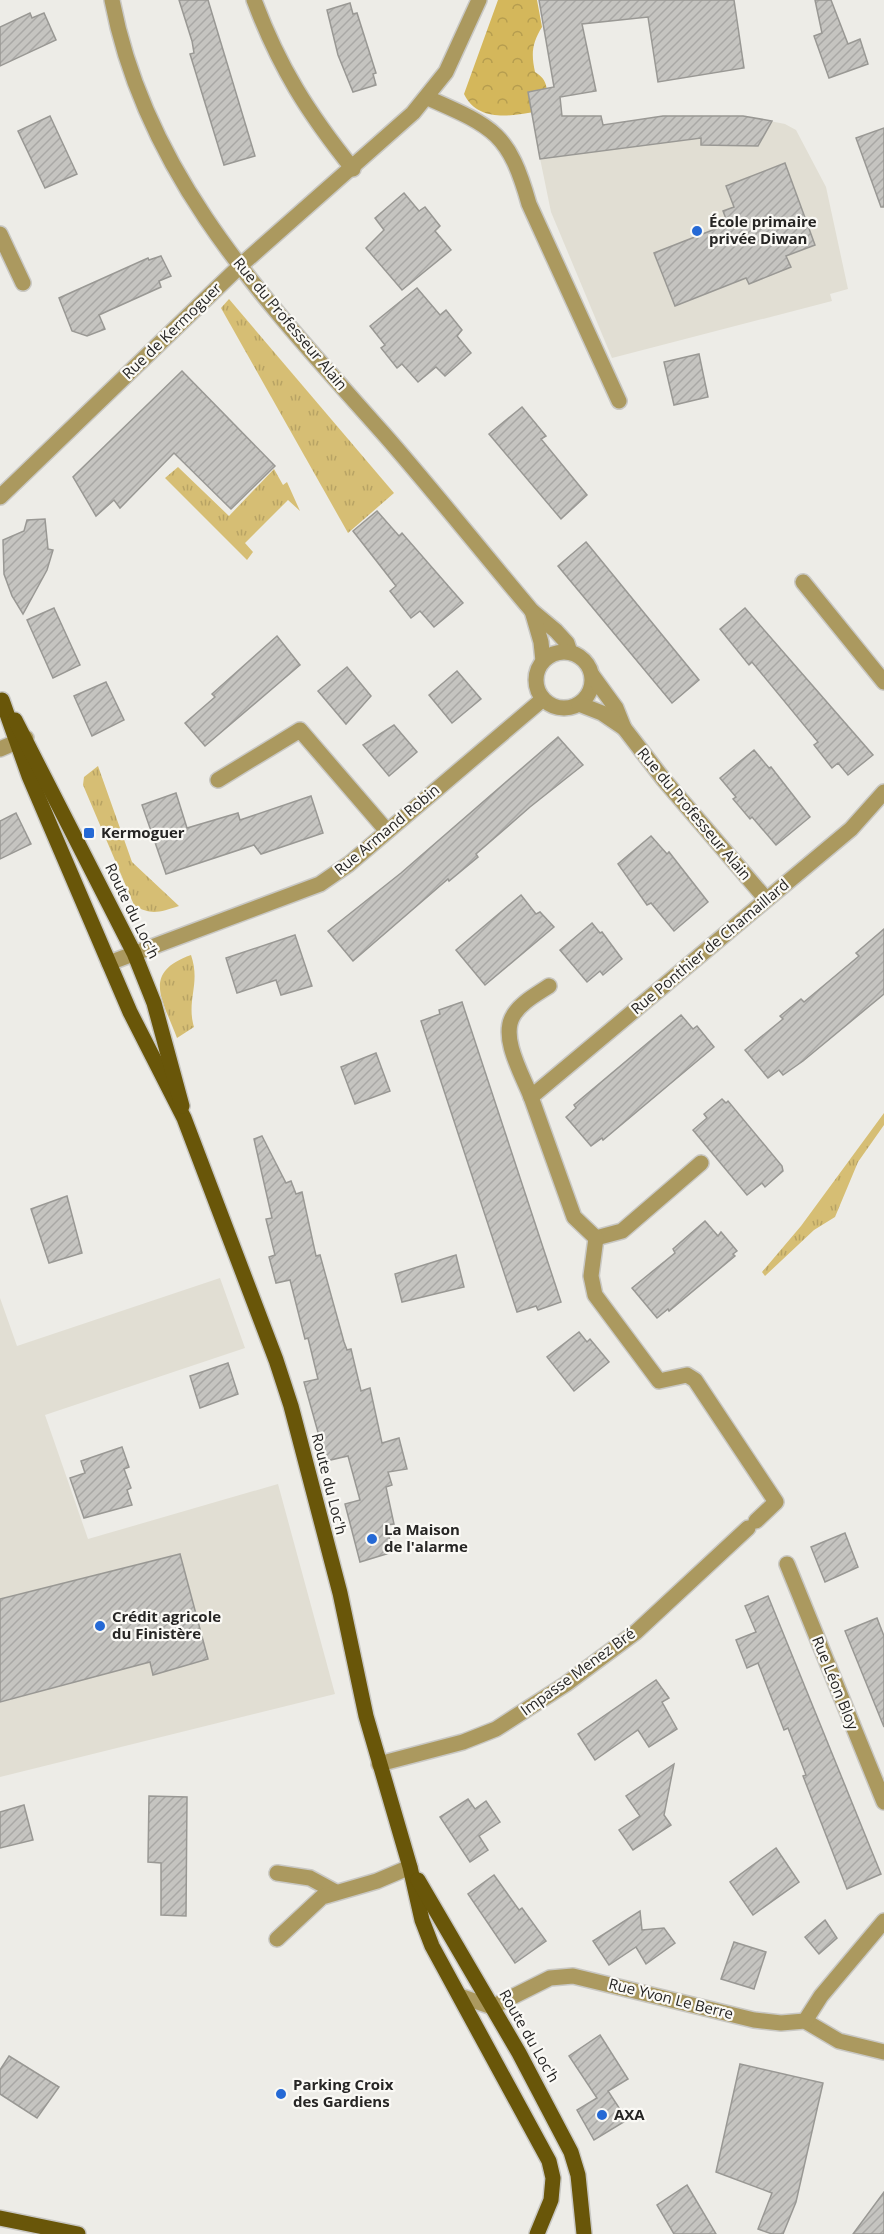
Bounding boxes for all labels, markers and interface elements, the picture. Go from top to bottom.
place label: École primaire privée Diwan [709,211,817,248]
marker: École primaire privée Diwan [690,224,704,238]
street label: Rue du Professeur Alain [229,253,352,394]
street label: Rue de Kermoguer [117,278,225,383]
street label: Rue du Professeur Alain [633,743,756,884]
street label: Rue Armand Robin [330,779,443,879]
place label: Kermoguer [101,822,185,842]
marker: Kermoguer [82,826,96,840]
street label: Route du Loc'h [101,859,165,962]
street label: Rue Ponthier de Chamaillard [626,874,793,1018]
street label: Route du Loc'h [308,1431,352,1537]
place label: La Maison de l'alarme [384,1519,468,1556]
marker: La Maison de l'alarme [365,1532,379,1546]
place label: Crédit agricole du Finistère [112,1606,221,1643]
marker: Crédit agricole du Finistère [93,1619,107,1633]
street label: Impasse Menez Bré [516,1623,639,1720]
street label: Rue Léon Bloy [808,1633,864,1733]
street label: Rue Yvon Le Berre [607,1973,736,2023]
street label: Route du Loc'h [495,1985,565,2086]
place label: Parking Croix des Gardiens [293,2074,394,2111]
marker: Parking Croix des Gardiens [274,2087,288,2101]
place label: AXA [614,2104,645,2124]
marker: AXA [595,2108,609,2122]

